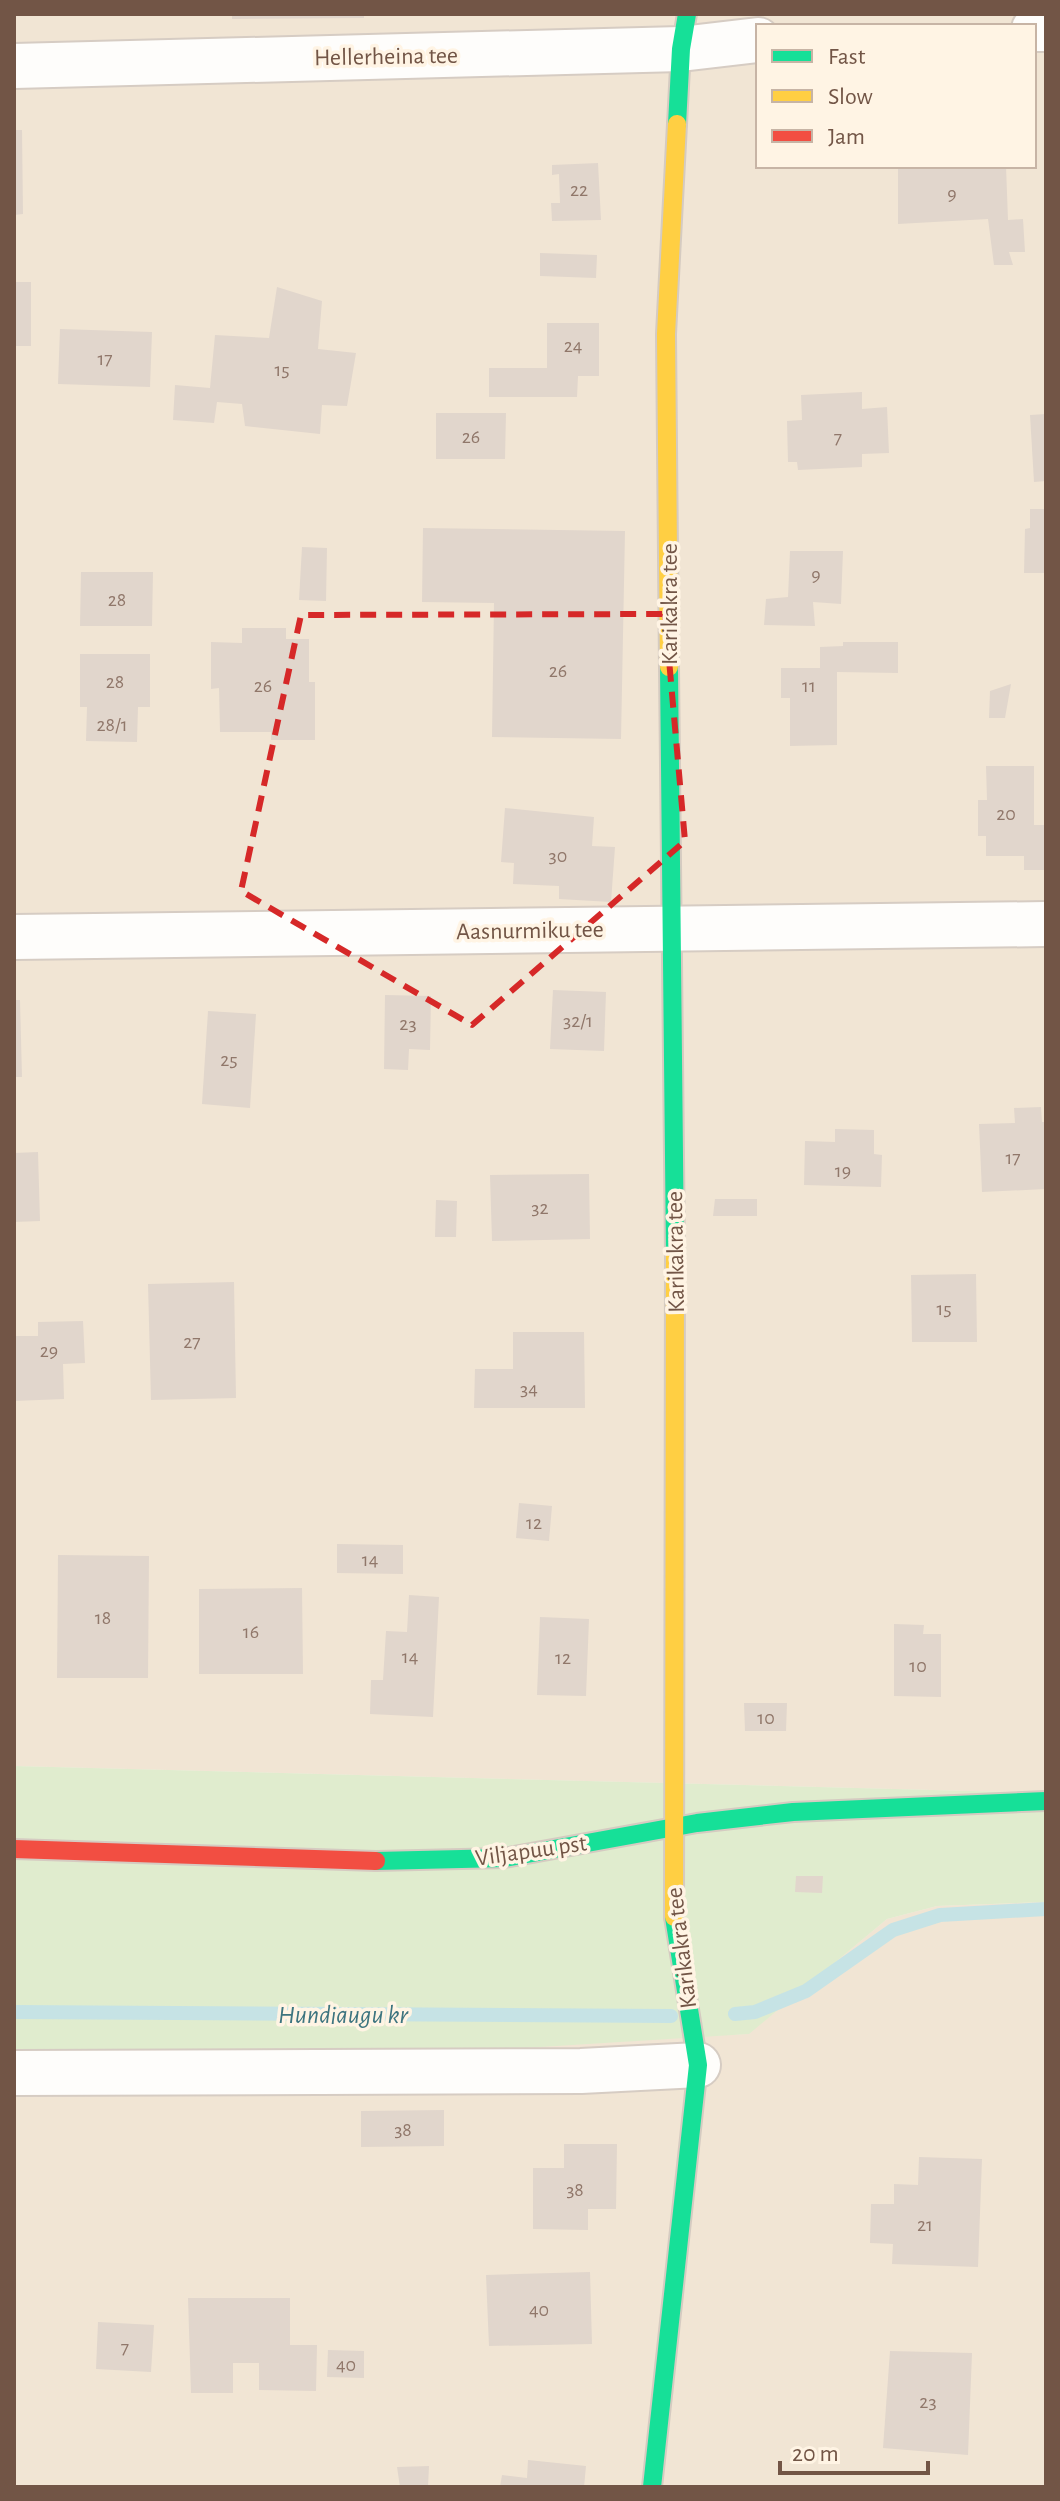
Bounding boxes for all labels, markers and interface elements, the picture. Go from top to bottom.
legend [756,24,1036,168]
street label: Hellerheina tee [314,44,458,70]
text: Fast [828,45,866,69]
text: Slow [828,85,873,109]
text: Jam [828,125,865,149]
house number: 22 [570,180,588,200]
house number: 9 [947,184,957,204]
house number: 24 [564,336,582,356]
house number: 17 [97,349,113,369]
house number: 15 [274,360,290,380]
house number: 26 [462,427,480,447]
house number: 7 [834,428,842,448]
street label: Karikakra tee [658,543,682,665]
house number: 9 [811,565,821,585]
house number: 28 [108,590,126,610]
house number: 26 [549,661,567,681]
house number: 28 [106,672,124,692]
house number: 26 [254,676,272,696]
house number: 11 [802,676,816,696]
house number: 28/1 [96,715,128,735]
house number: 20 [996,804,1016,824]
house number: 30 [549,846,567,866]
street label: Aasnurmiku tee [456,918,604,944]
house number: 32/1 [563,1011,593,1031]
house number: 23 [399,1014,417,1034]
house number: 25 [220,1050,238,1070]
house number: 17 [1005,1148,1021,1168]
house number: 19 [835,1161,851,1181]
street label: Karikakra tee [663,1191,689,1313]
house number: 32 [531,1198,549,1218]
house number: 15 [936,1299,952,1319]
house number: 27 [183,1332,201,1352]
house number: 29 [40,1341,58,1361]
house number: 34 [520,1379,538,1399]
house number: 12 [526,1513,542,1533]
house number: 14 [362,1550,378,1570]
house number: 18 [95,1608,111,1628]
house number: 16 [243,1622,259,1642]
house number: 14 [402,1647,418,1667]
house number: 12 [555,1648,571,1668]
house number: 10 [909,1656,927,1676]
house number: 10 [757,1708,775,1728]
street label: Viljapuu pst [474,1831,589,1871]
street label: Karikakra tee [663,1886,701,2010]
water label: Hundiaugu kr [278,2002,409,2028]
house number: 38 [394,2120,412,2140]
house number: 38 [566,2180,584,2200]
house number: 21 [917,2215,933,2235]
house number: 40 [529,2300,549,2320]
house number: 7 [121,2338,129,2358]
house number: 40 [336,2355,356,2375]
house number: 23 [919,2392,937,2412]
scale bar [780,2425,928,2475]
text: 20 m [792,2442,839,2466]

